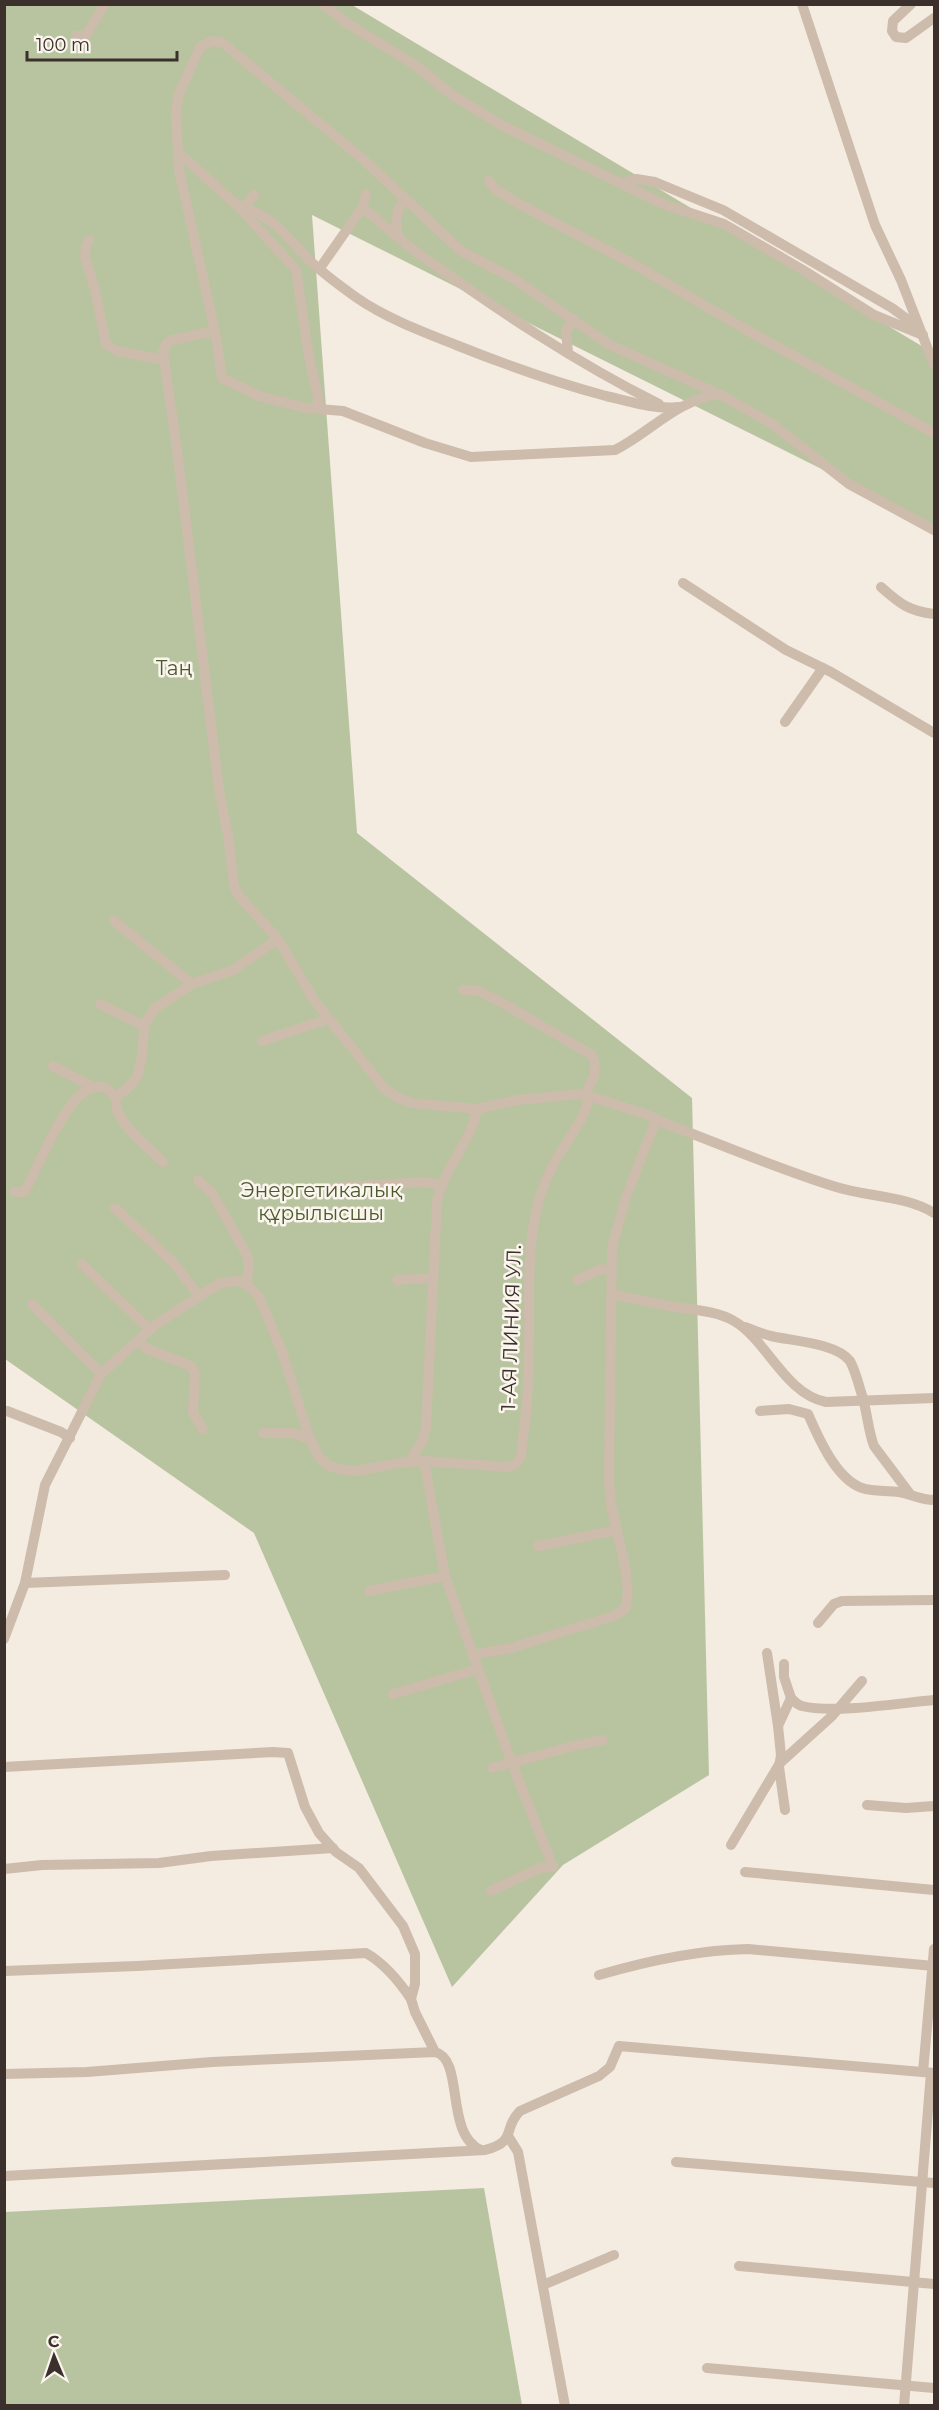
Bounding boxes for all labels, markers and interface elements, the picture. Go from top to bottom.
scale bar [27,24,177,62]
text: 100 m [36,34,90,56]
park label: Таң [156,656,192,680]
park label: Энергетикалық құрылысшы [241,1178,403,1225]
street label: 1-АЯ ЛИНИЯ УЛ. [496,1244,526,1412]
north arrow [24,2326,84,2386]
text: С [47,2332,60,2351]

